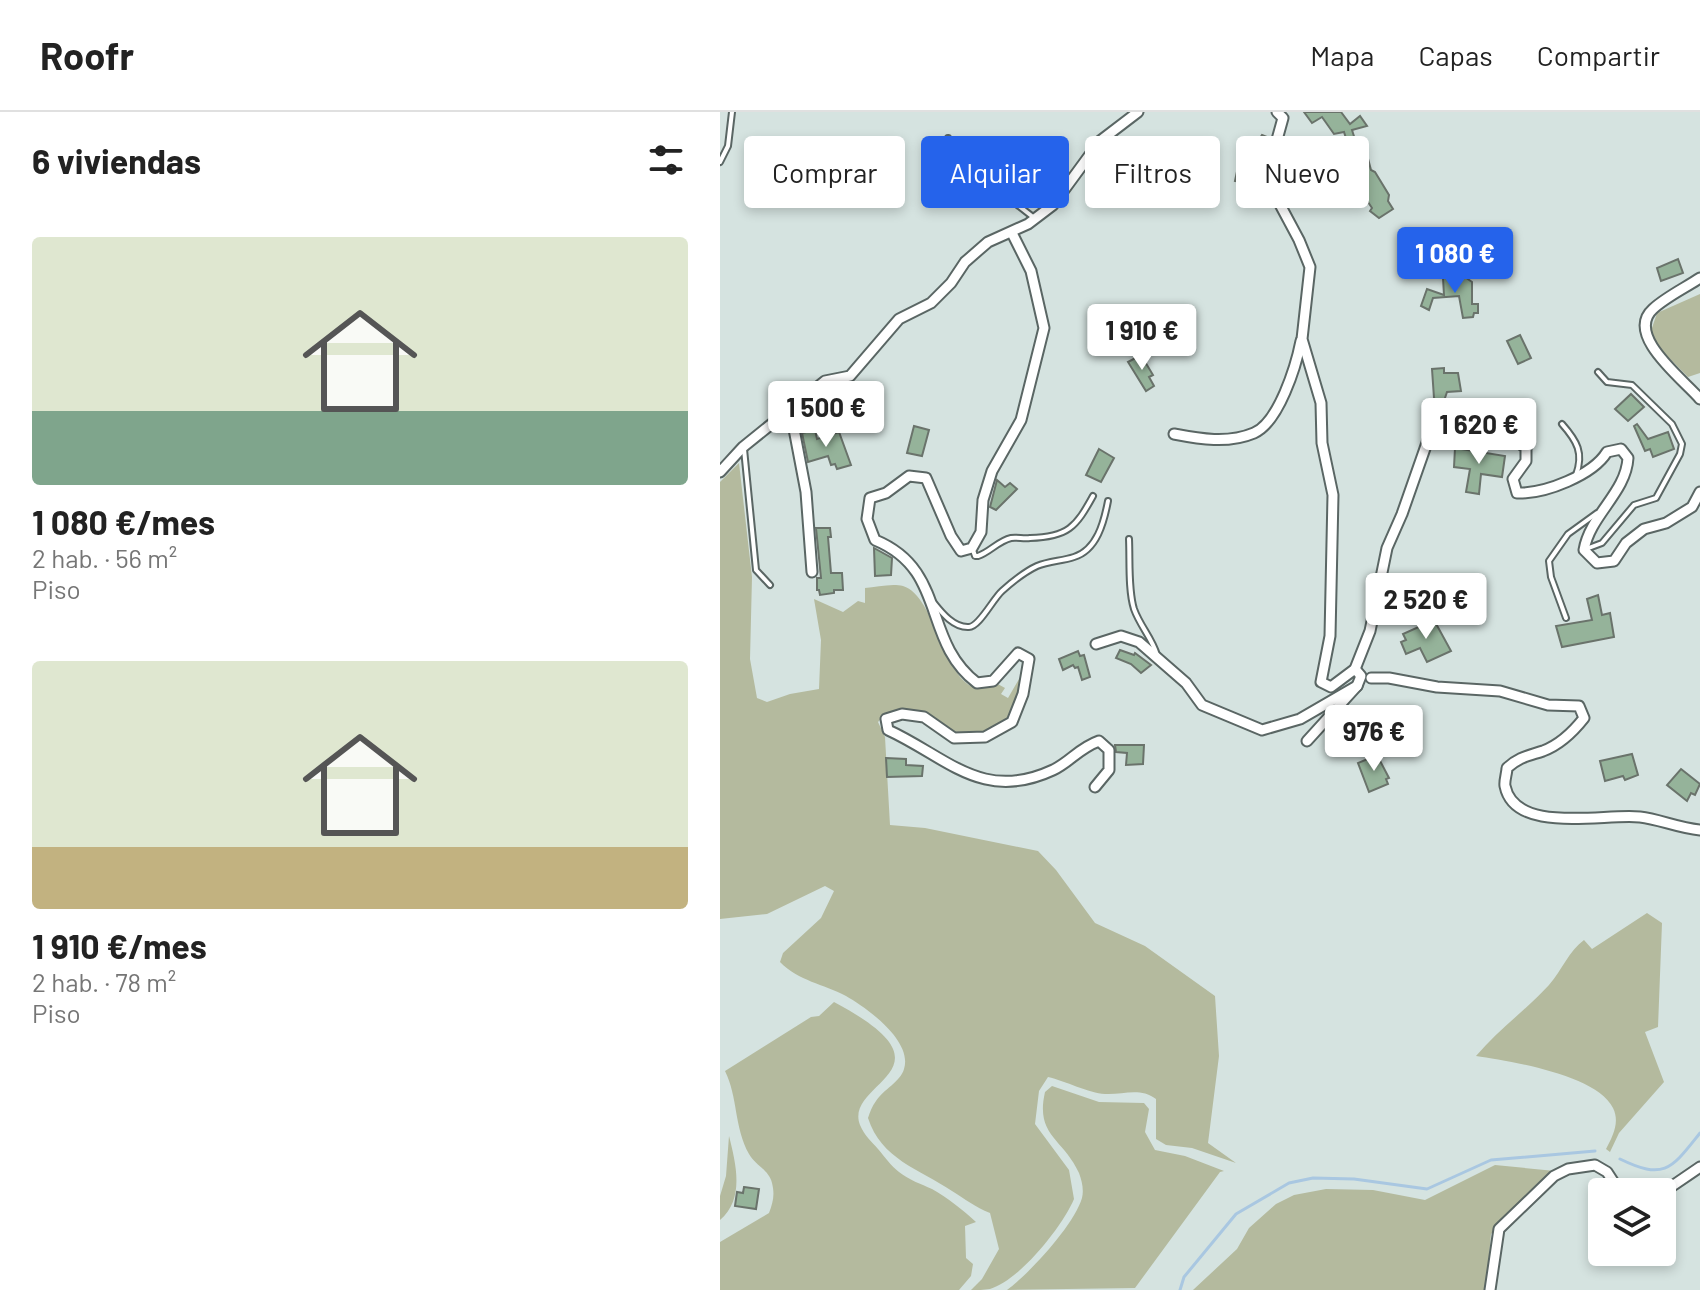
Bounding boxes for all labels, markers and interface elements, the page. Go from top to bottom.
text: Roofr [40,32,134,78]
text: Mapa [1310,38,1374,72]
text: Capas [1418,38,1493,72]
text: Compartir [1537,38,1660,72]
chip: Comprar [744,136,905,208]
chip: Alquilar [921,136,1069,208]
chip: Filtros [1085,136,1220,208]
chip: Nuevo [1236,136,1369,208]
icon: filters [644,138,688,182]
text: 6 viviendas [32,140,201,181]
pin: 1 080 € [1381,227,1529,295]
text: 1 080 € [1415,237,1495,268]
icon: home [288,289,432,433]
pin: 1 910 € [1068,304,1216,372]
text: 1 910 € [1105,314,1179,345]
pin: 1 500 € [752,381,900,449]
text: 1 500 € [786,391,866,422]
pin: 1 620 € [1405,398,1553,466]
text: 1 620 € [1439,408,1519,439]
text: 1 080 €/mes [32,501,215,542]
text: 2 hab. · 56 m² [32,542,177,573]
text: Piso [32,573,81,604]
pin: 2 520 € [1352,573,1500,641]
text: 2 520 € [1384,583,1468,614]
pin: 976 € [1318,705,1430,773]
icon: home [288,713,432,857]
text: 976 € [1343,715,1405,746]
text: 1 910 €/mes [32,925,207,966]
text: 2 hab. · 78 m² [32,966,176,997]
text: Piso [32,997,81,1028]
map controls [1588,1178,1676,1266]
button: layers [1588,1178,1676,1266]

